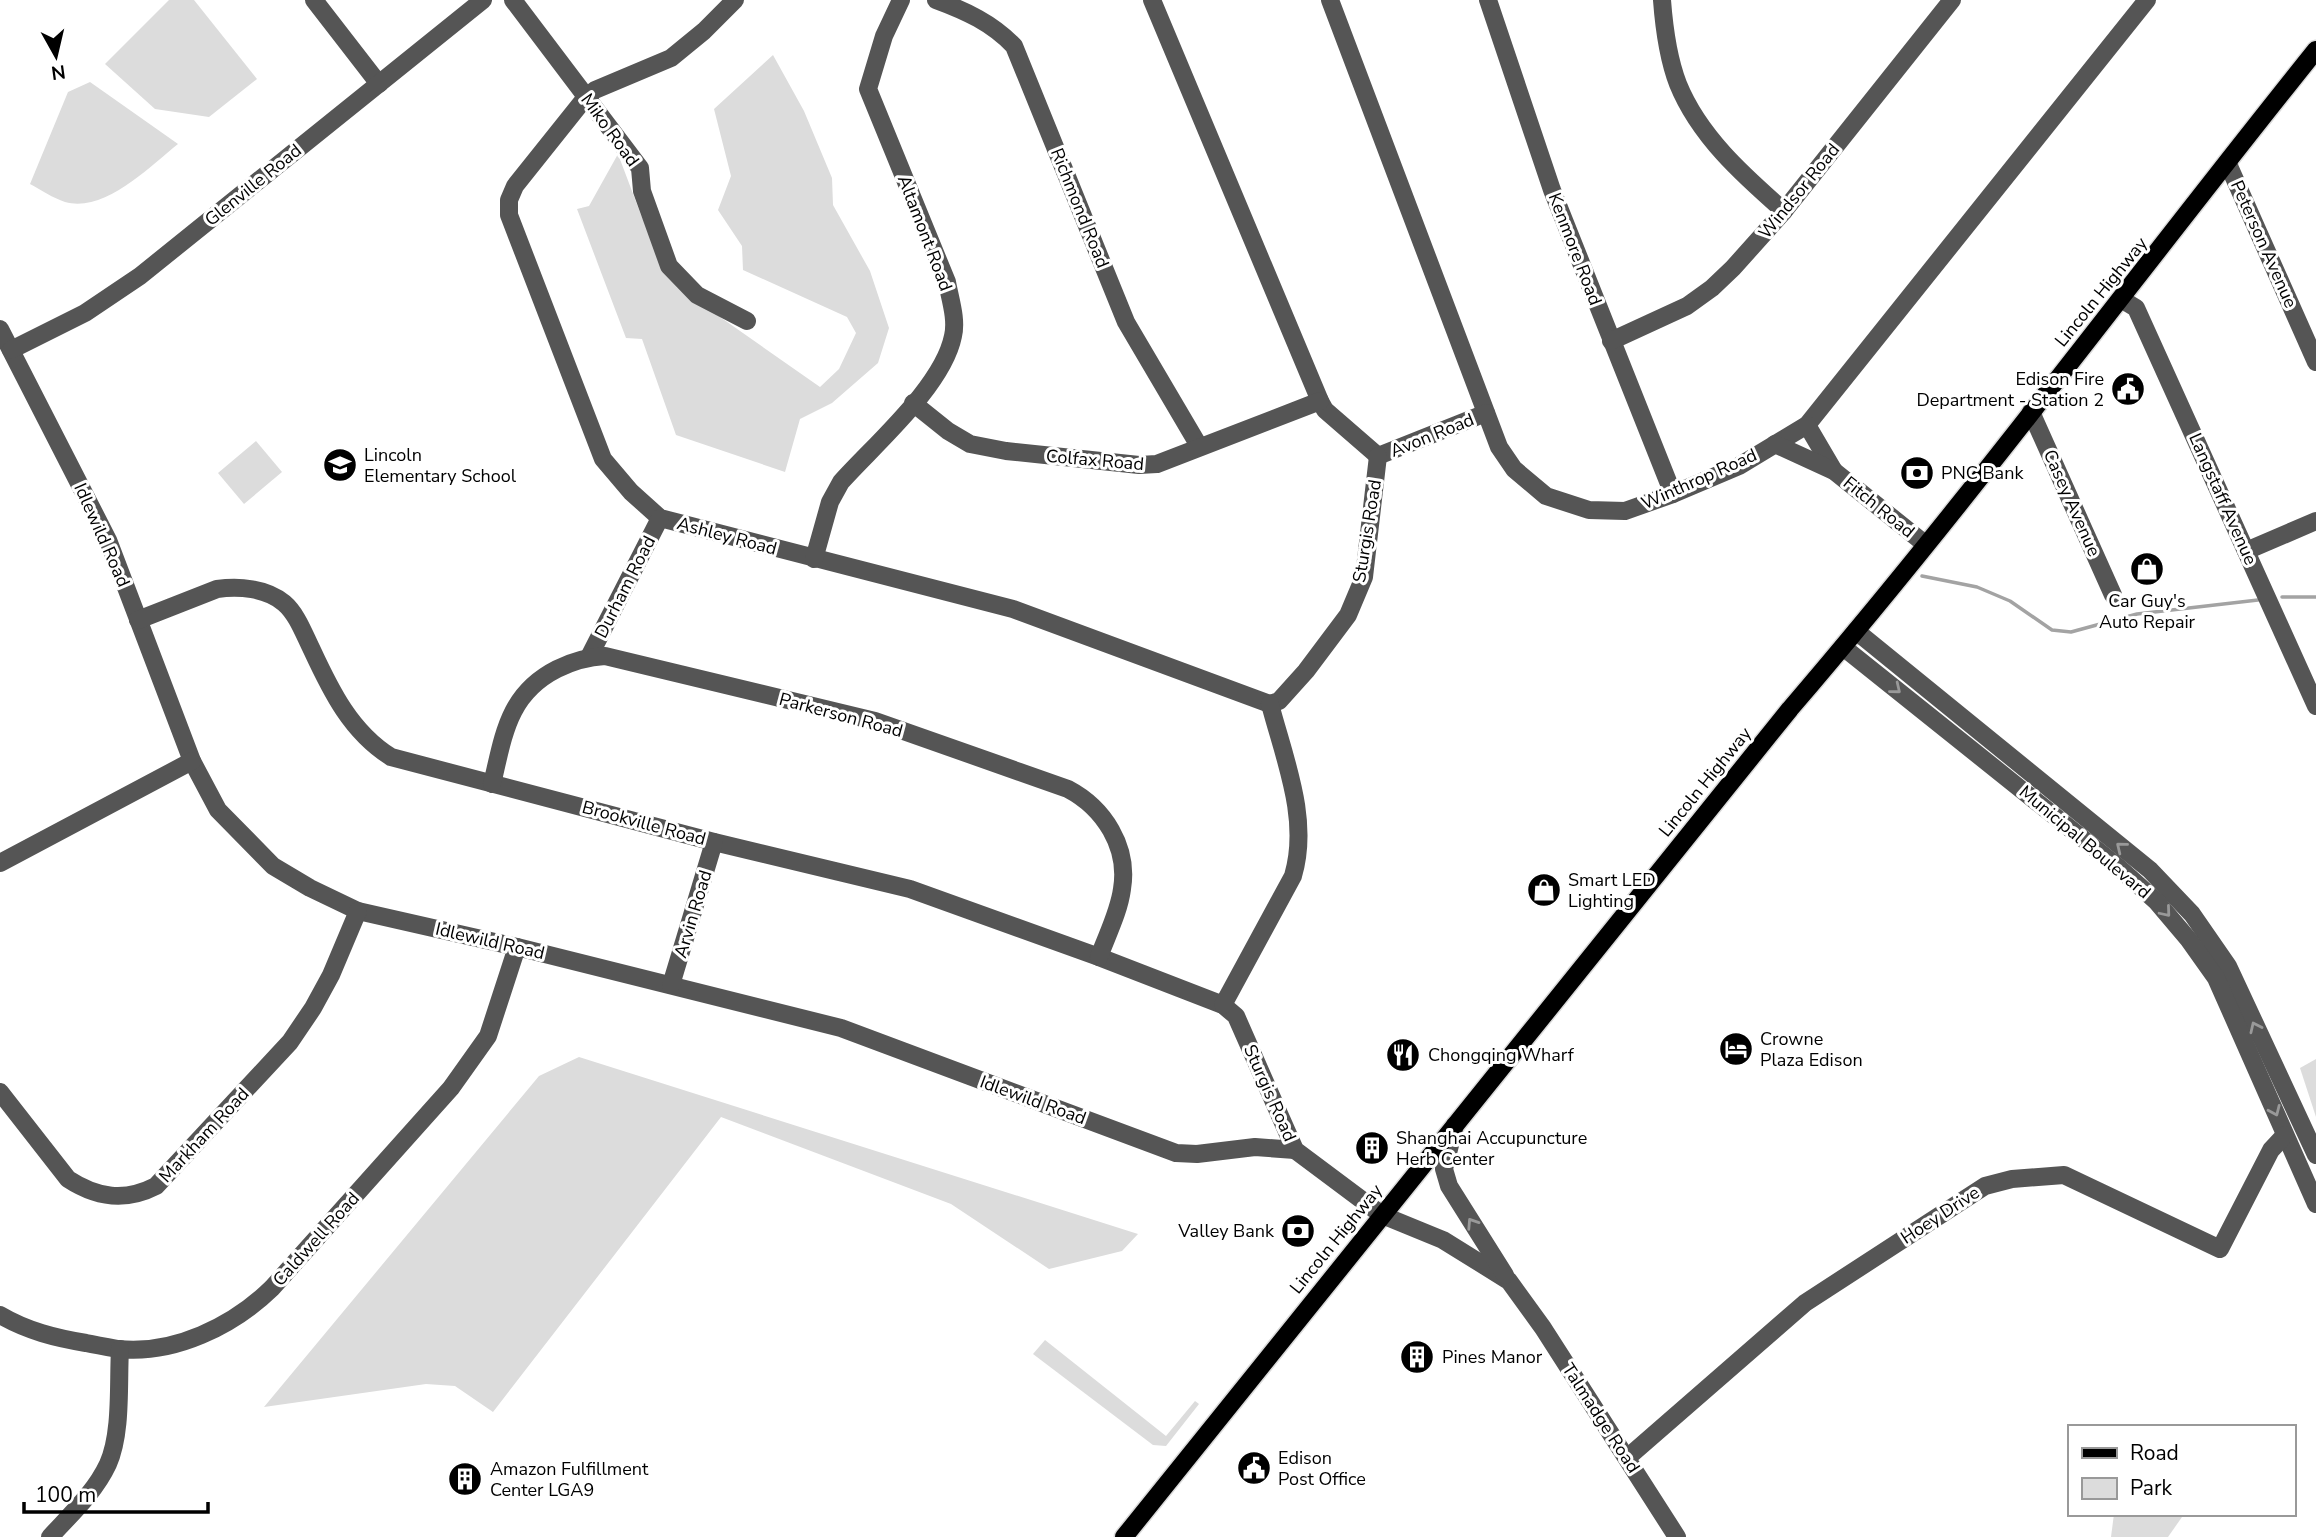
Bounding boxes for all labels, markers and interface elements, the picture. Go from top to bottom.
north arrow [21,21,91,91]
text: N [49,58,67,86]
street label: Miko Road [575,89,645,171]
street label: Windsor Road [1753,138,1845,244]
street label: Glenville Road [200,139,306,231]
street label: Richmond Road [1045,144,1115,272]
street label: Altamont Road [892,171,958,295]
street label: Peterson Avenue [2225,176,2303,312]
street label: Kenmore Road [1543,189,1607,309]
street label: Lincoln Highway [2049,232,2153,352]
place label: Edison Fire Department - Station 2 [1916,367,2104,412]
public building icon: Edison Fire Department - Station 2 [2109,370,2147,408]
street label: Avon Road [1386,407,1478,463]
street label: Langstaff Avenue [2183,429,2263,569]
place label: Lincoln Elementary School [364,443,517,488]
street label: Winthrop Road [1637,443,1761,515]
street label: Colfax Road [1045,444,1145,476]
school or university icon: Lincoln Elementary School [321,446,359,484]
street label: Casey Avenue [2038,446,2106,560]
bank icon: PNC Bank [1898,454,1936,492]
place label: PNC Bank [1941,461,2024,485]
street label: Fitch Road [1838,471,1920,543]
street label: Sturgis Road [1347,478,1387,584]
street label: Idlewild Road [68,479,136,591]
street label: Ashley Road [674,511,780,561]
street label: Durham Road [589,532,661,642]
shop icon: Car Guy's Auto Repair [2128,550,2166,588]
place label: Car Guy's Auto Repair [2099,589,2196,634]
one-way arrow [1889,681,1901,694]
street label: Parkerson Road [777,687,905,743]
street label: Lincoln Highway [1653,722,1757,842]
street label: Municipal Boulevard [2014,780,2156,904]
street label: Brookville Road [579,795,709,851]
one-way arrow [2117,842,2129,855]
street label: Arvin Road [668,867,718,961]
place label: Smart LED Lighting [1568,868,1656,913]
shop icon: Smart LED Lighting [1525,871,1563,909]
one-way arrow [2158,904,2170,917]
street label: Idlewild Road [433,917,547,965]
one-way arrow [2249,1022,2263,1034]
place label: Crowne Plaza Edison [1760,1027,1863,1072]
hotel icon: Crowne Plaza Edison [1717,1030,1755,1068]
restaurant icon: Chongqing Wharf [1384,1036,1422,1074]
street label: Sturgis Road [1238,1041,1302,1145]
place label: Chongqing Wharf [1428,1043,1575,1067]
street label: Idlewild Road [977,1070,1089,1130]
street label: Markham Road [154,1082,254,1188]
one-way arrow [2266,1104,2280,1116]
place label: Shanghai Accupuncture Herb Center [1396,1126,1587,1171]
building icon: Shanghai Accupuncture Herb Center [1353,1129,1391,1167]
street label: Lincoln Highway [1284,1179,1388,1299]
street label: Hoey Drive [1896,1180,1984,1250]
street label: Caldwell Road [267,1187,365,1291]
bank icon: Valley Bank [1279,1212,1317,1250]
one-way arrow [1467,1218,1480,1231]
place label: Valley Bank [1177,1219,1275,1243]
building icon: Pines Manor [1398,1338,1436,1376]
place label: Pines Manor [1442,1345,1543,1369]
street label: Talmadge Road [1557,1358,1645,1478]
legend [2068,1425,2295,1516]
text: Road [2130,1439,2179,1467]
place label: Edison Post Office [1278,1446,1366,1491]
public building icon: Edison Post Office [1235,1449,1273,1487]
place label: Amazon Fulfillment Center LGA9 [490,1457,649,1502]
building icon: Amazon Fulfillment Center LGA9 [446,1460,484,1498]
scale bar [24,1470,208,1514]
text: Park [2130,1474,2172,1502]
text: 100 m [35,1481,96,1509]

